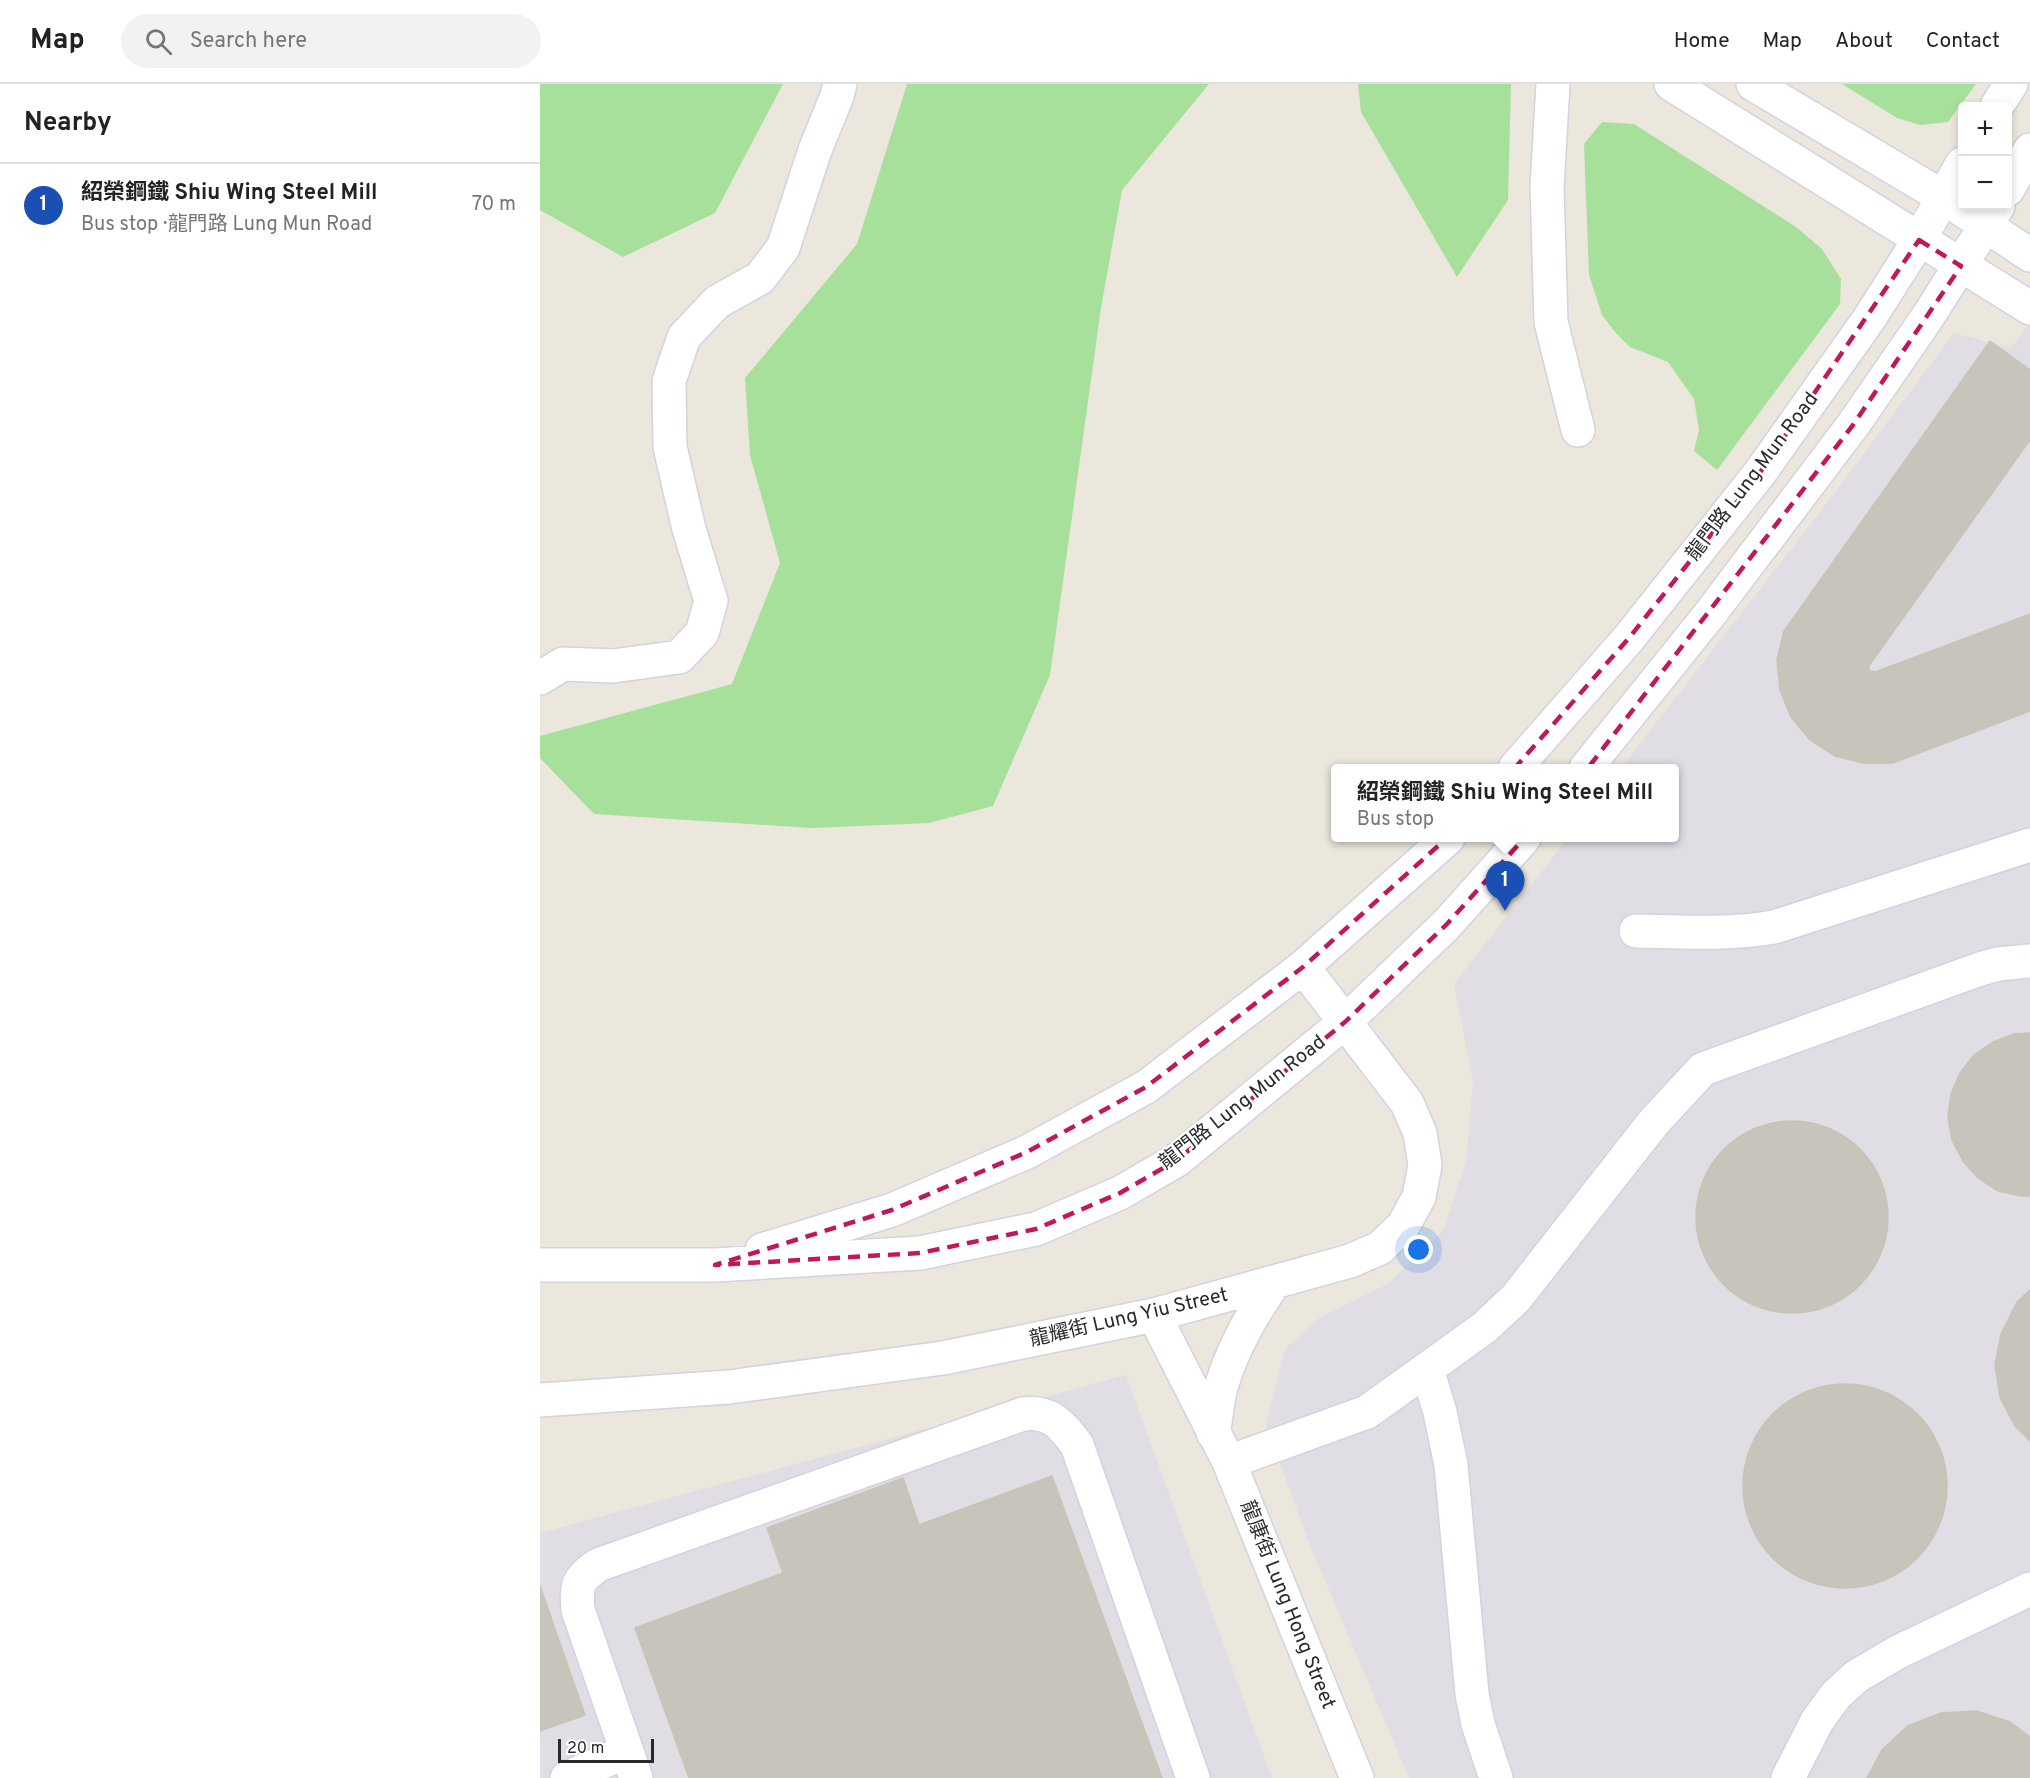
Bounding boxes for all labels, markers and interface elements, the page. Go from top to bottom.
search box [121,14,541,68]
text: Map [30,23,85,59]
icon: search [142,25,175,58]
text: Search here [190,28,307,55]
text: Home [1674,28,1730,55]
text: Map [1763,28,1802,55]
text: About [1835,28,1893,55]
text: Contact [1926,28,2000,55]
map controls [1958,102,2012,210]
button: + [1958,102,2012,156]
text: Nearby [24,107,112,140]
button: − [1958,156,2012,210]
text: 紹榮鋼鐵 Shiu Wing Steel Mill [81,180,377,207]
text: 1 [40,192,48,218]
text: 70 m [472,192,516,218]
text: Bus stop · 龍門路 Lung Mun Road [81,212,372,238]
street label: 龍門路 Lung Mun Road [1681,387,1825,567]
popup [1331,764,1679,842]
text: 紹榮鋼鐵 Shiu Wing Steel Mill [1357,780,1653,807]
text: Bus stop [1357,807,1434,833]
pin: 1 [1486,862,1524,911]
street label: 龍門路 Lung Mun Road [1154,1030,1332,1176]
your location [1404,1235,1433,1264]
street label: 龍耀街 Lung Yiu Street [1027,1283,1231,1353]
street label: 龍康街 Lung Hong Street [1233,1497,1341,1713]
scale bar [558,1736,654,1764]
text: 20 m [567,1739,604,1759]

